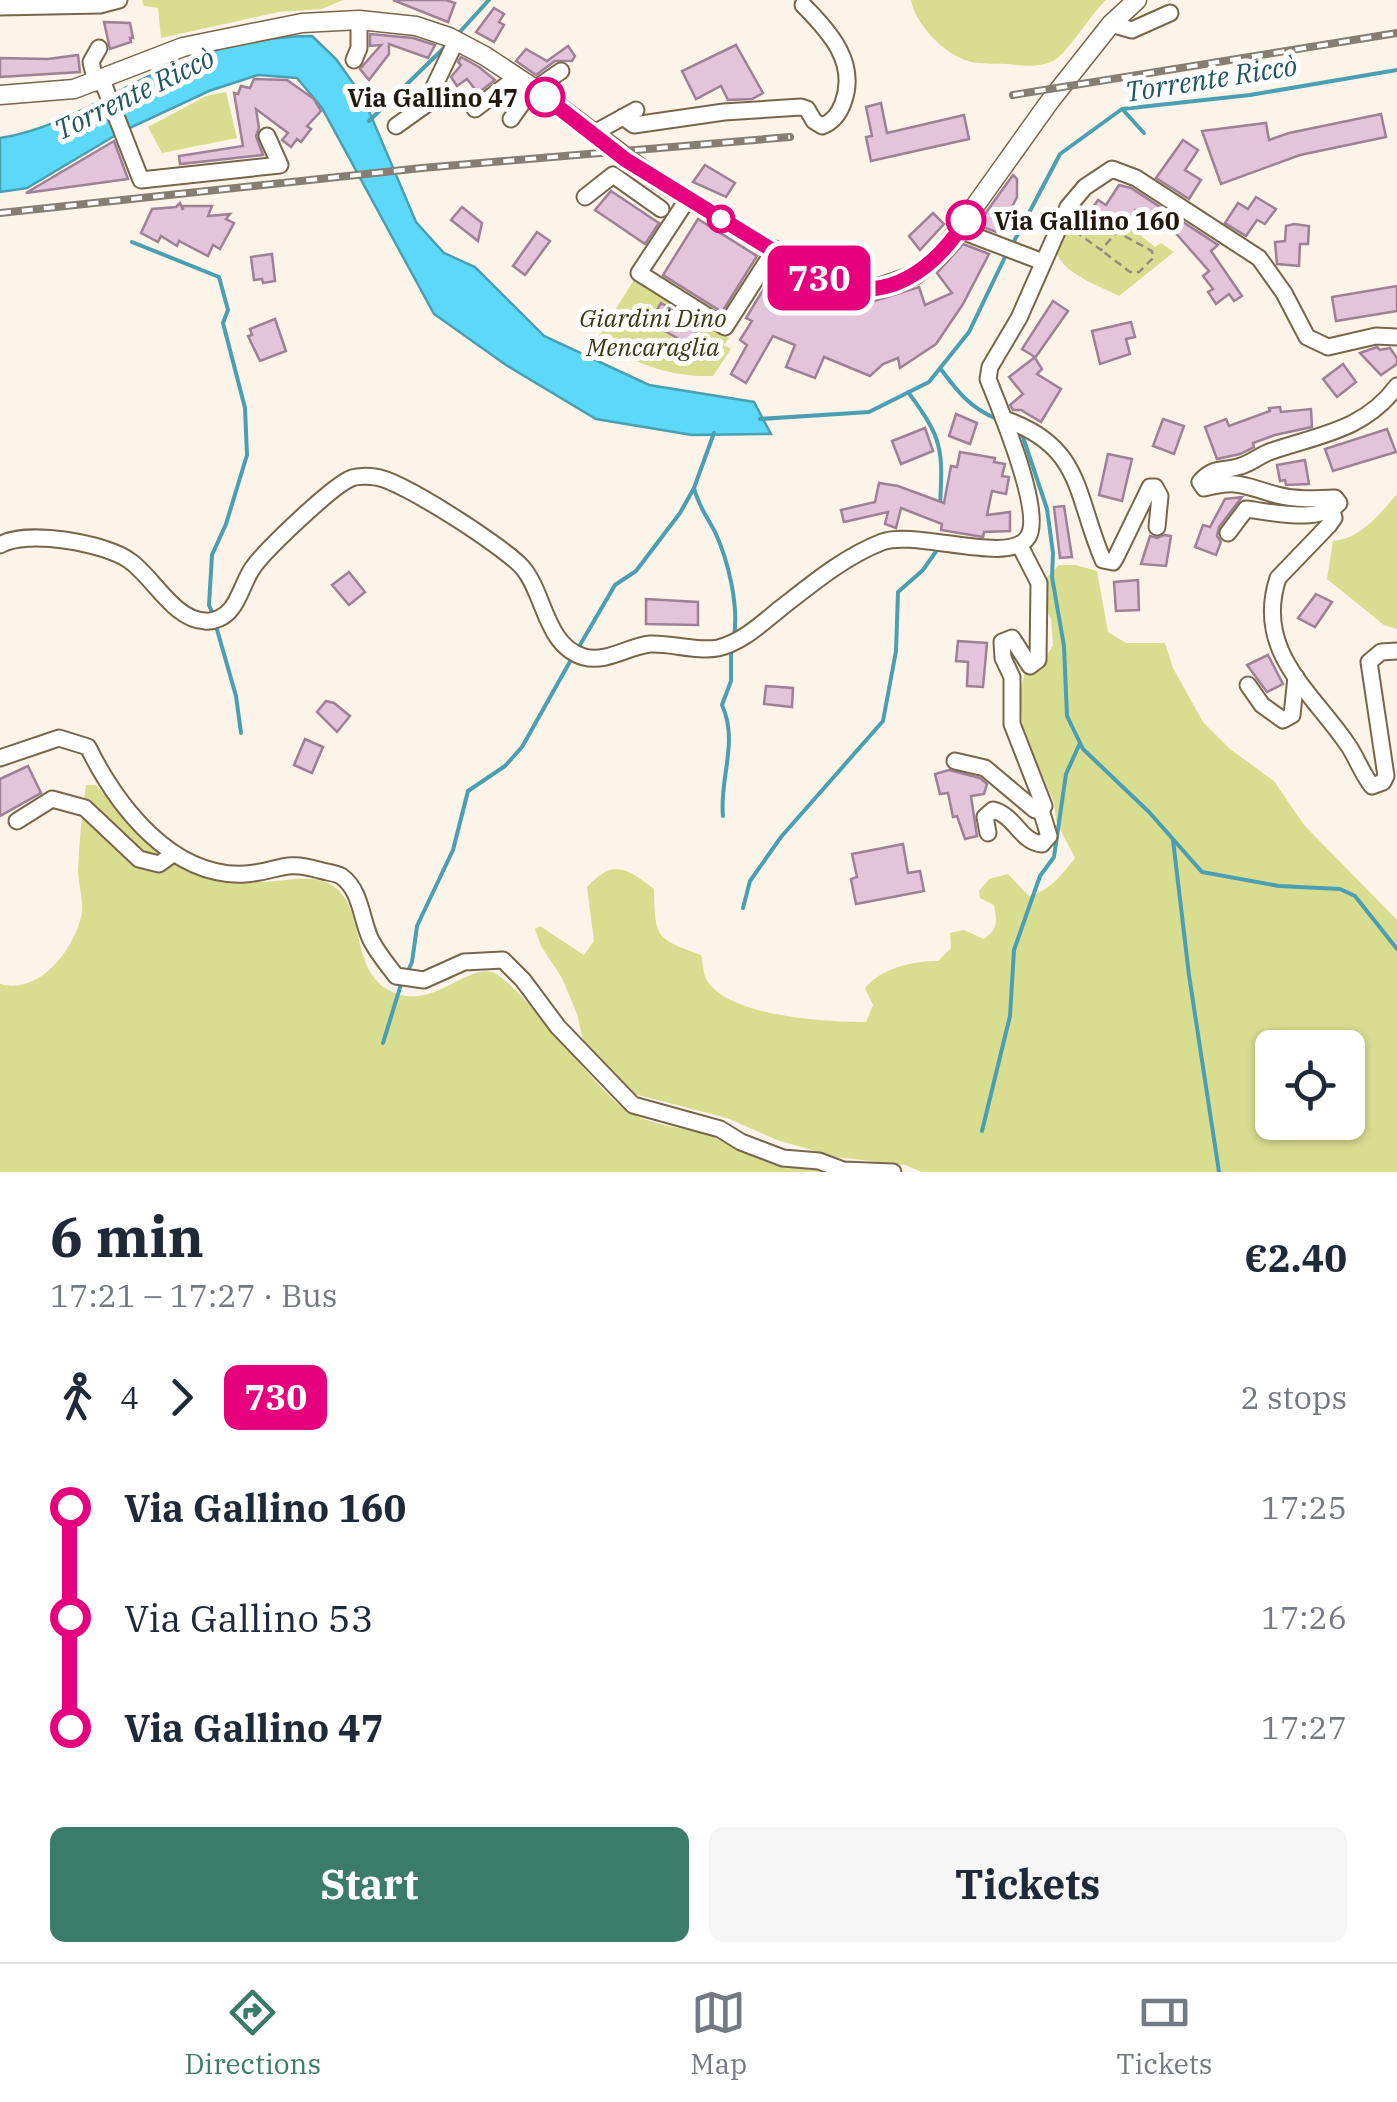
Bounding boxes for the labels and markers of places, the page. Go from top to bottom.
marker: Via Gallino 47 [526,78,564,116]
place label: Via Gallino 47 [347,81,518,114]
marker: Via Gallino 160 [947,201,985,239]
place label: Via Gallino 160 [994,204,1180,237]
unlabelled marker [708,206,734,232]

